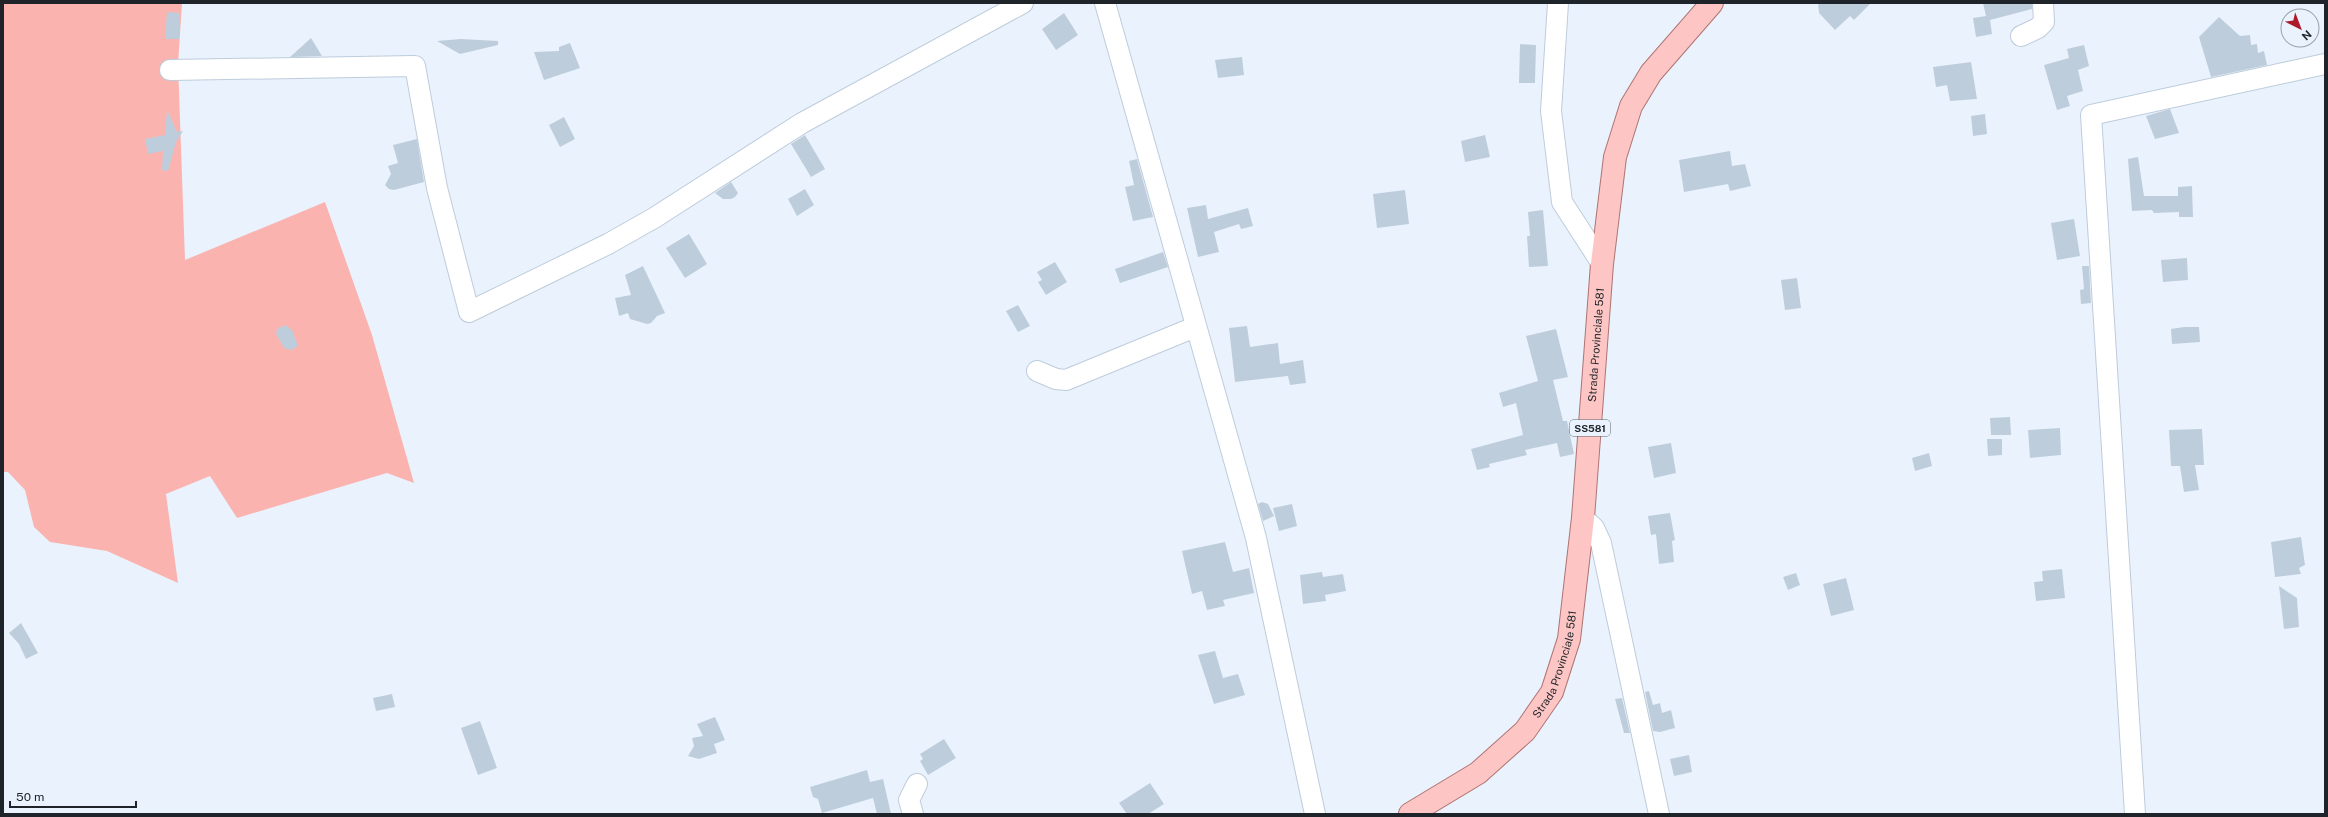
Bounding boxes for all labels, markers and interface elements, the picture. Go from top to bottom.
north arrow [2280,8,2320,48]
text: N [2299,28,2314,43]
street label: Strada Provinciale 581 [1586,287,1606,402]
road number: SS581 [1570,420,1610,436]
street label: Strada Provinciale 581 [1530,610,1578,720]
scale bar [10,783,136,809]
text: 50 m [16,790,44,804]

